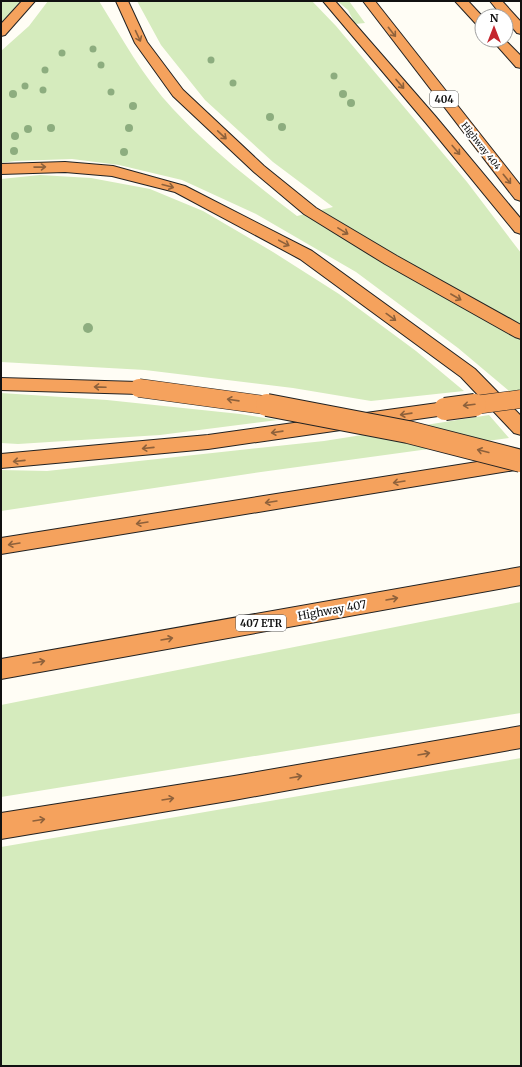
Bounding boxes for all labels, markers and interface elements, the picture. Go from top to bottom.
north arrow [474,8,514,48]
text: N [490,11,499,25]
one-way arrow [388,27,396,38]
one-way arrow [135,30,142,42]
one-way arrow [395,78,404,89]
road number: 404 [430,91,458,107]
street label: Highway 404 [459,120,504,172]
one-way arrow [217,130,227,140]
one-way arrow [452,145,461,156]
one-way arrow [33,163,46,171]
one-way arrow [503,173,511,184]
one-way arrow [161,183,174,190]
one-way arrow [337,228,349,236]
one-way arrow [278,240,290,248]
one-way arrow [450,293,462,301]
one-way arrow [385,313,396,321]
one-way arrow [94,383,107,391]
one-way arrow [226,397,239,404]
one-way arrow [463,402,476,409]
one-way arrow [400,410,413,418]
one-way arrow [271,428,284,436]
one-way arrow [142,444,155,452]
one-way arrow [477,447,490,455]
one-way arrow [13,457,26,464]
one-way arrow [393,478,406,486]
one-way arrow [265,498,278,506]
one-way arrow [136,519,149,527]
one-way arrow [8,540,21,548]
one-way arrow [385,595,398,603]
street label: Highway 407 [297,597,367,623]
road number: 407 ETR [236,615,286,631]
one-way arrow [160,635,173,643]
one-way arrow [32,658,45,666]
one-way arrow [417,750,430,758]
one-way arrow [289,773,302,781]
one-way arrow [161,795,174,803]
one-way arrow [33,816,46,824]

